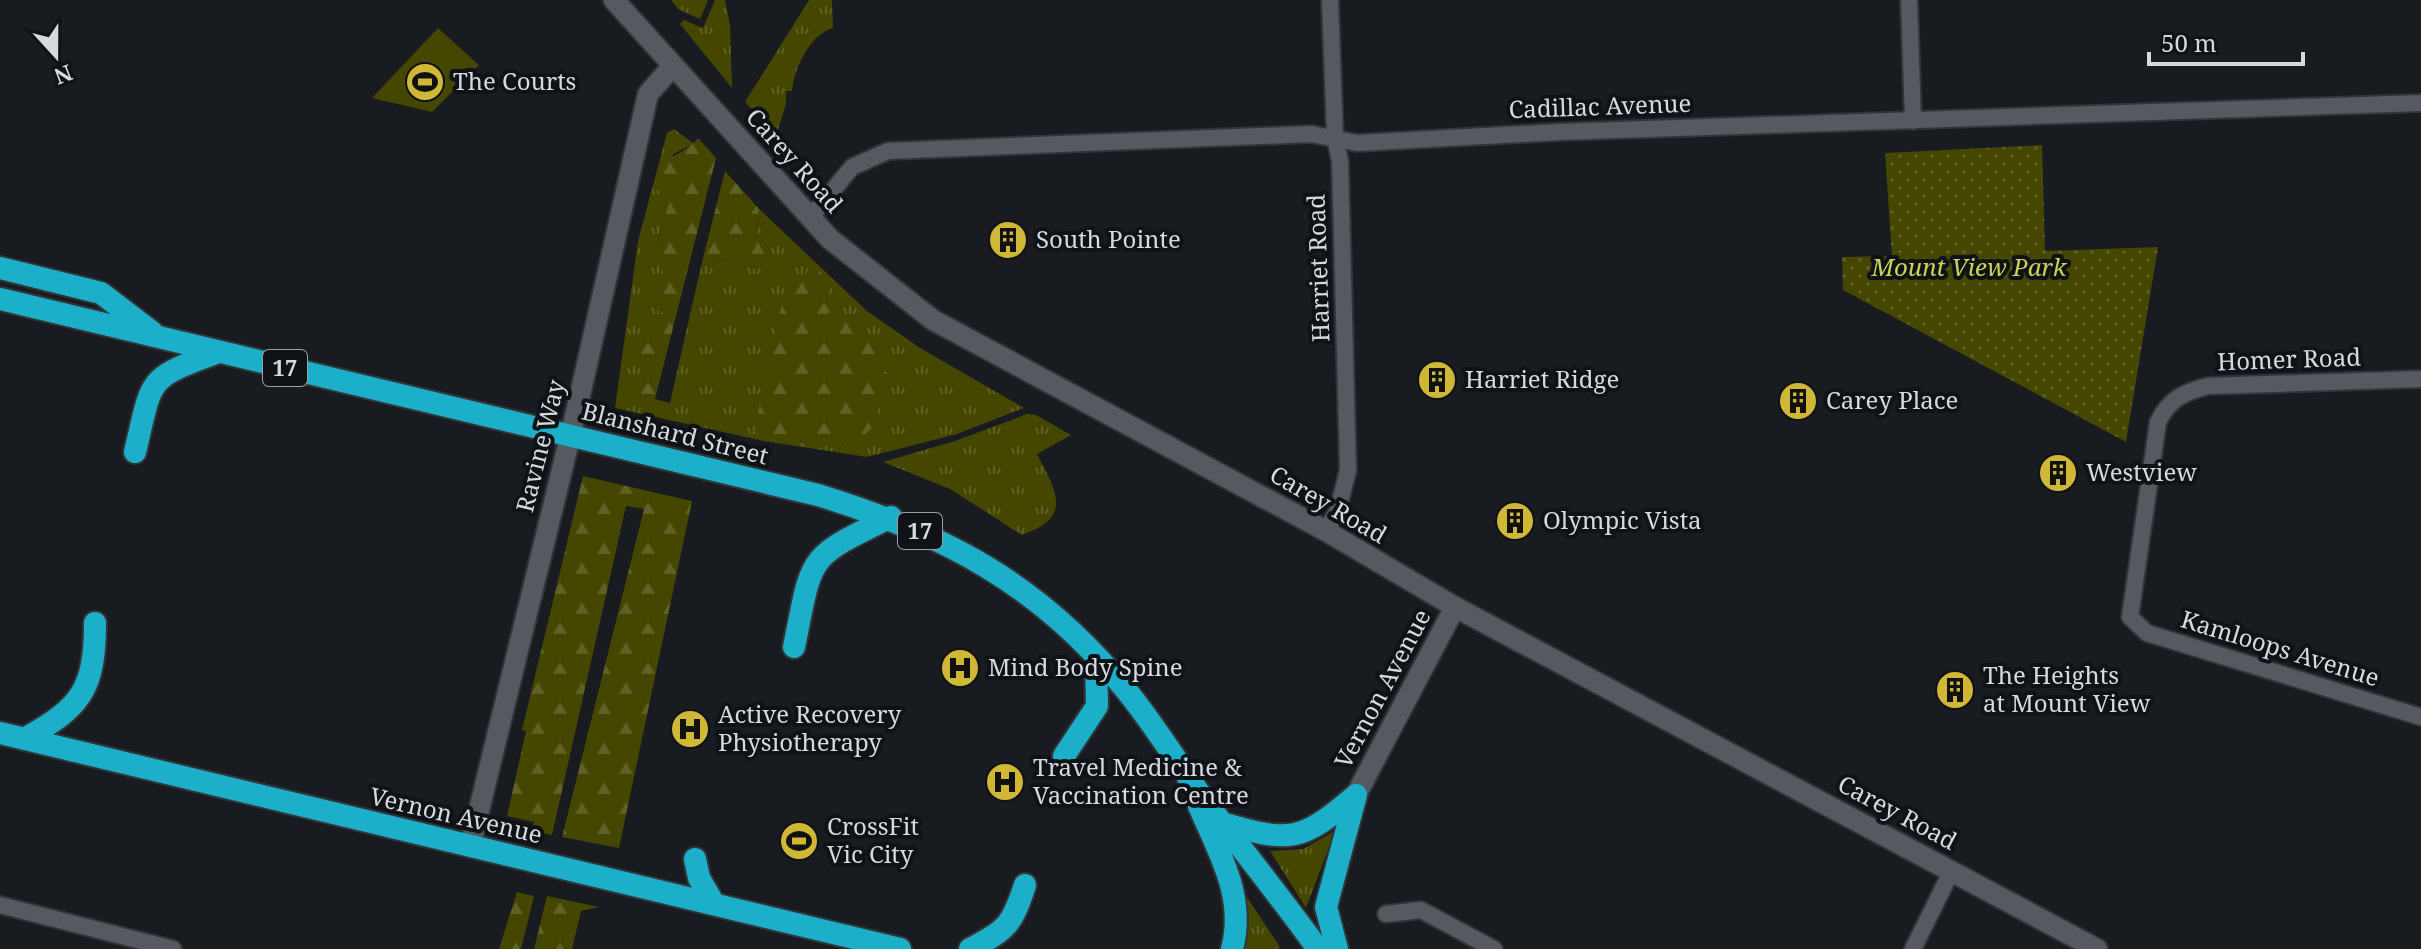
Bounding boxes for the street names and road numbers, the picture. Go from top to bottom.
street label: Cadillac Avenue [1508,86,1692,125]
street label: Carey Road [739,101,851,220]
street label: Harriet Road [1298,193,1337,343]
street label: Homer Road [2217,339,2362,378]
road number: 17 [263,350,307,386]
street label: Ravine Way [507,376,572,515]
street label: Blanshard Street [579,393,772,472]
street label: Carey Road [1264,457,1394,551]
road number: 17 [898,513,942,549]
street label: Kamloops Avenue [2177,602,2384,693]
street label: Vernon Avenue [1326,603,1437,774]
street label: Carey Road [1833,767,1963,857]
street label: Vernon Avenue [367,779,546,850]

